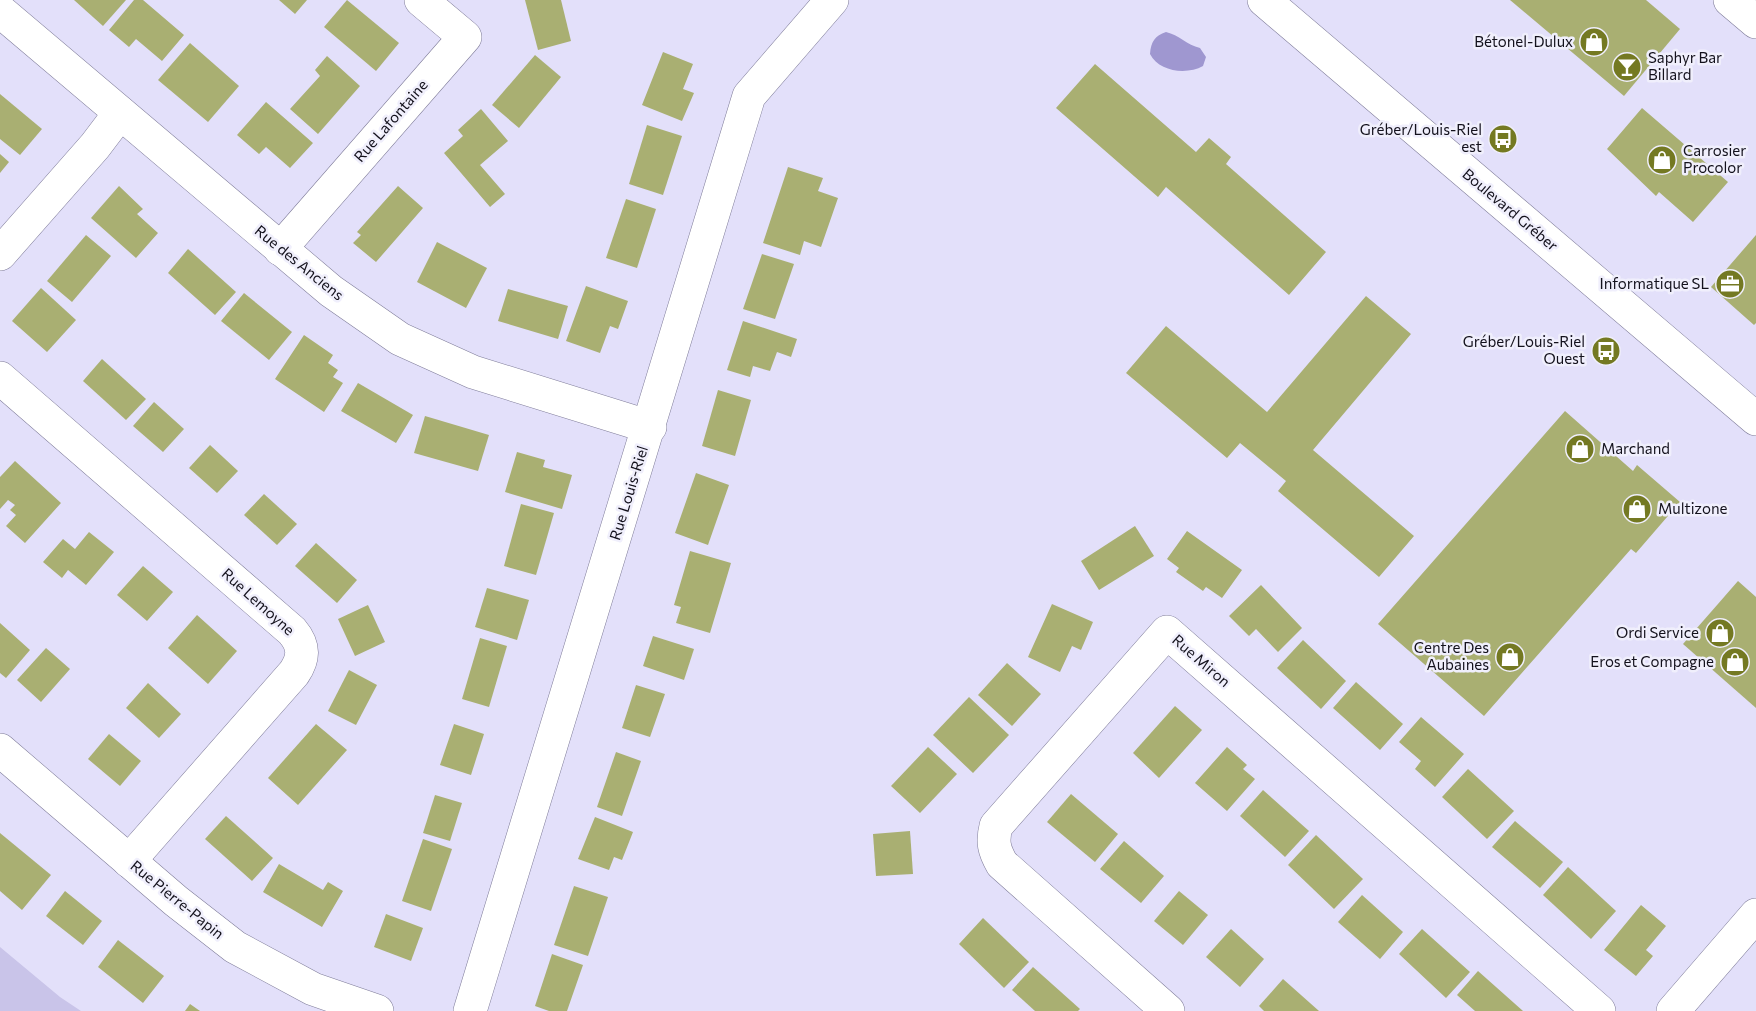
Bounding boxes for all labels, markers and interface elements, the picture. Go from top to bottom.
shop icon: Bétonel-Dulux [1578,26,1610,58]
place label: Bétonel-Dulux [1474,32,1573,50]
place label: Saphyr Bar Billard [1648,48,1722,83]
bar icon: Saphyr Bar Billard [1611,51,1643,83]
street label: Rue Lafontaine [350,75,431,165]
place label: Gréber/Louis-Riel est [1360,120,1482,155]
bus stop icon: Gréber/Louis-Riel est [1487,123,1519,155]
place label: Carrosier Procolor [1683,141,1746,176]
shop icon: Carrosier Procolor [1646,144,1678,176]
street label: Boulevard Gréber [1459,164,1562,254]
street label: Rue des Anciens [252,221,348,304]
office icon: Informatique SL [1714,268,1746,300]
place label: Informatique SL [1599,274,1709,292]
place label: Gréber/Louis-Riel Ouest [1463,332,1585,367]
bus stop icon: Gréber/Louis-Riel Ouest [1590,335,1622,367]
shop icon: Marchand [1564,433,1596,465]
place label: Marchand [1601,439,1670,457]
street label: Rue Louis-Riel [605,443,651,542]
shop icon: Multizone [1621,493,1653,525]
place label: Multizone [1658,499,1728,517]
street label: Rue Lemoyne [219,564,299,639]
shop icon: Ordi Service [1704,617,1736,649]
place label: Ordi Service [1616,623,1699,641]
street label: Rue Miron [1169,630,1234,690]
place label: Centre Des Aubaines [1414,638,1489,673]
shop icon: Centre Des Aubaines [1494,641,1526,673]
shop icon: Eros et Compagne [1719,646,1751,678]
place label: Eros et Compagne [1590,652,1714,670]
street label: Rue Pierre-Papin [127,856,228,942]

